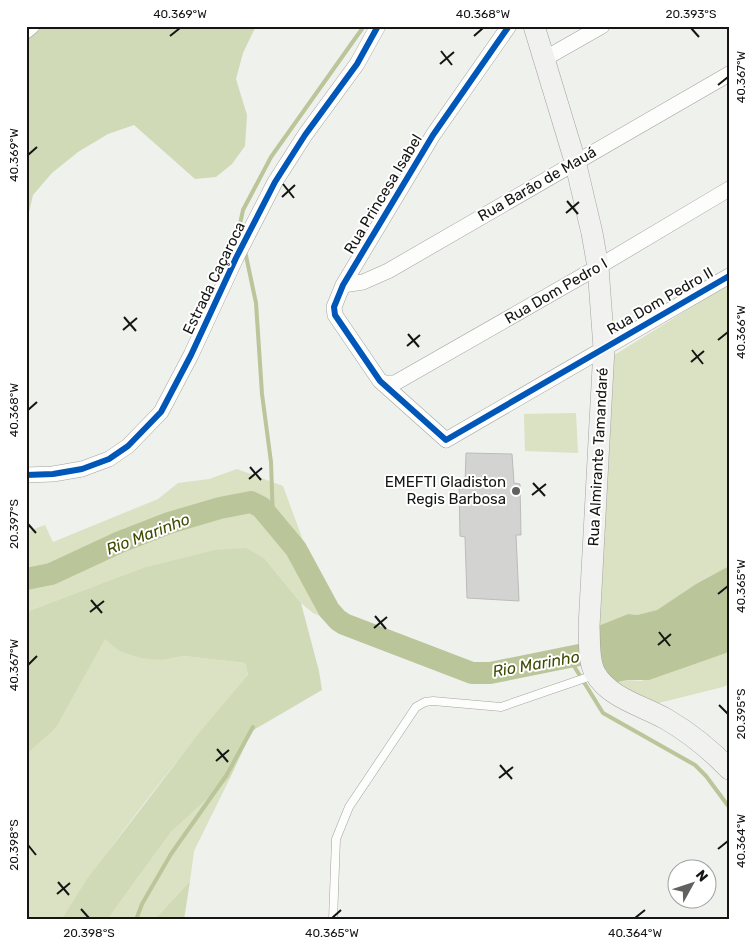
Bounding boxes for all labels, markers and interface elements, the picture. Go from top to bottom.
text: 40.369°W [153,7,207,21]
text: 40.368°W [456,7,511,21]
text: 20.393°S [666,7,716,21]
text: 40.367°W [734,50,748,103]
text: 40.369°W [7,128,21,182]
street label: Rua Princesa Isabel [340,131,426,257]
street label: Rua Barão de Mauá [475,143,599,225]
street label: Estrada Caçaroca [179,219,249,337]
street label: Rua Dom Pedro I [501,254,611,328]
street label: Rua Dom Pedro II [604,263,716,339]
text: 40.366°W [734,305,748,359]
street label: Rua Almirante Tamandaré [584,367,612,547]
text: 40.368°W [7,382,21,437]
place label: EMEFTI Gladiston Regis Barbosa [385,473,506,508]
marker: EMEFTI Gladiston Regis Barbosa [510,485,522,497]
text: 20.397°S [7,499,21,549]
water label: Rio Marinho [103,509,193,559]
text: 40.365°W [734,559,748,613]
text: 40.367°W [7,638,21,691]
water label: Rio Marinho [491,647,581,681]
text: 20.395°S [734,688,748,740]
text: 40.364°W [734,814,748,868]
text: 20.398°S [7,819,21,871]
north arrow [668,858,718,908]
text: N [692,867,711,885]
text: 20.398°S [63,926,115,940]
text: 40.365°W [305,926,359,940]
text: 40.364°W [608,926,662,940]

